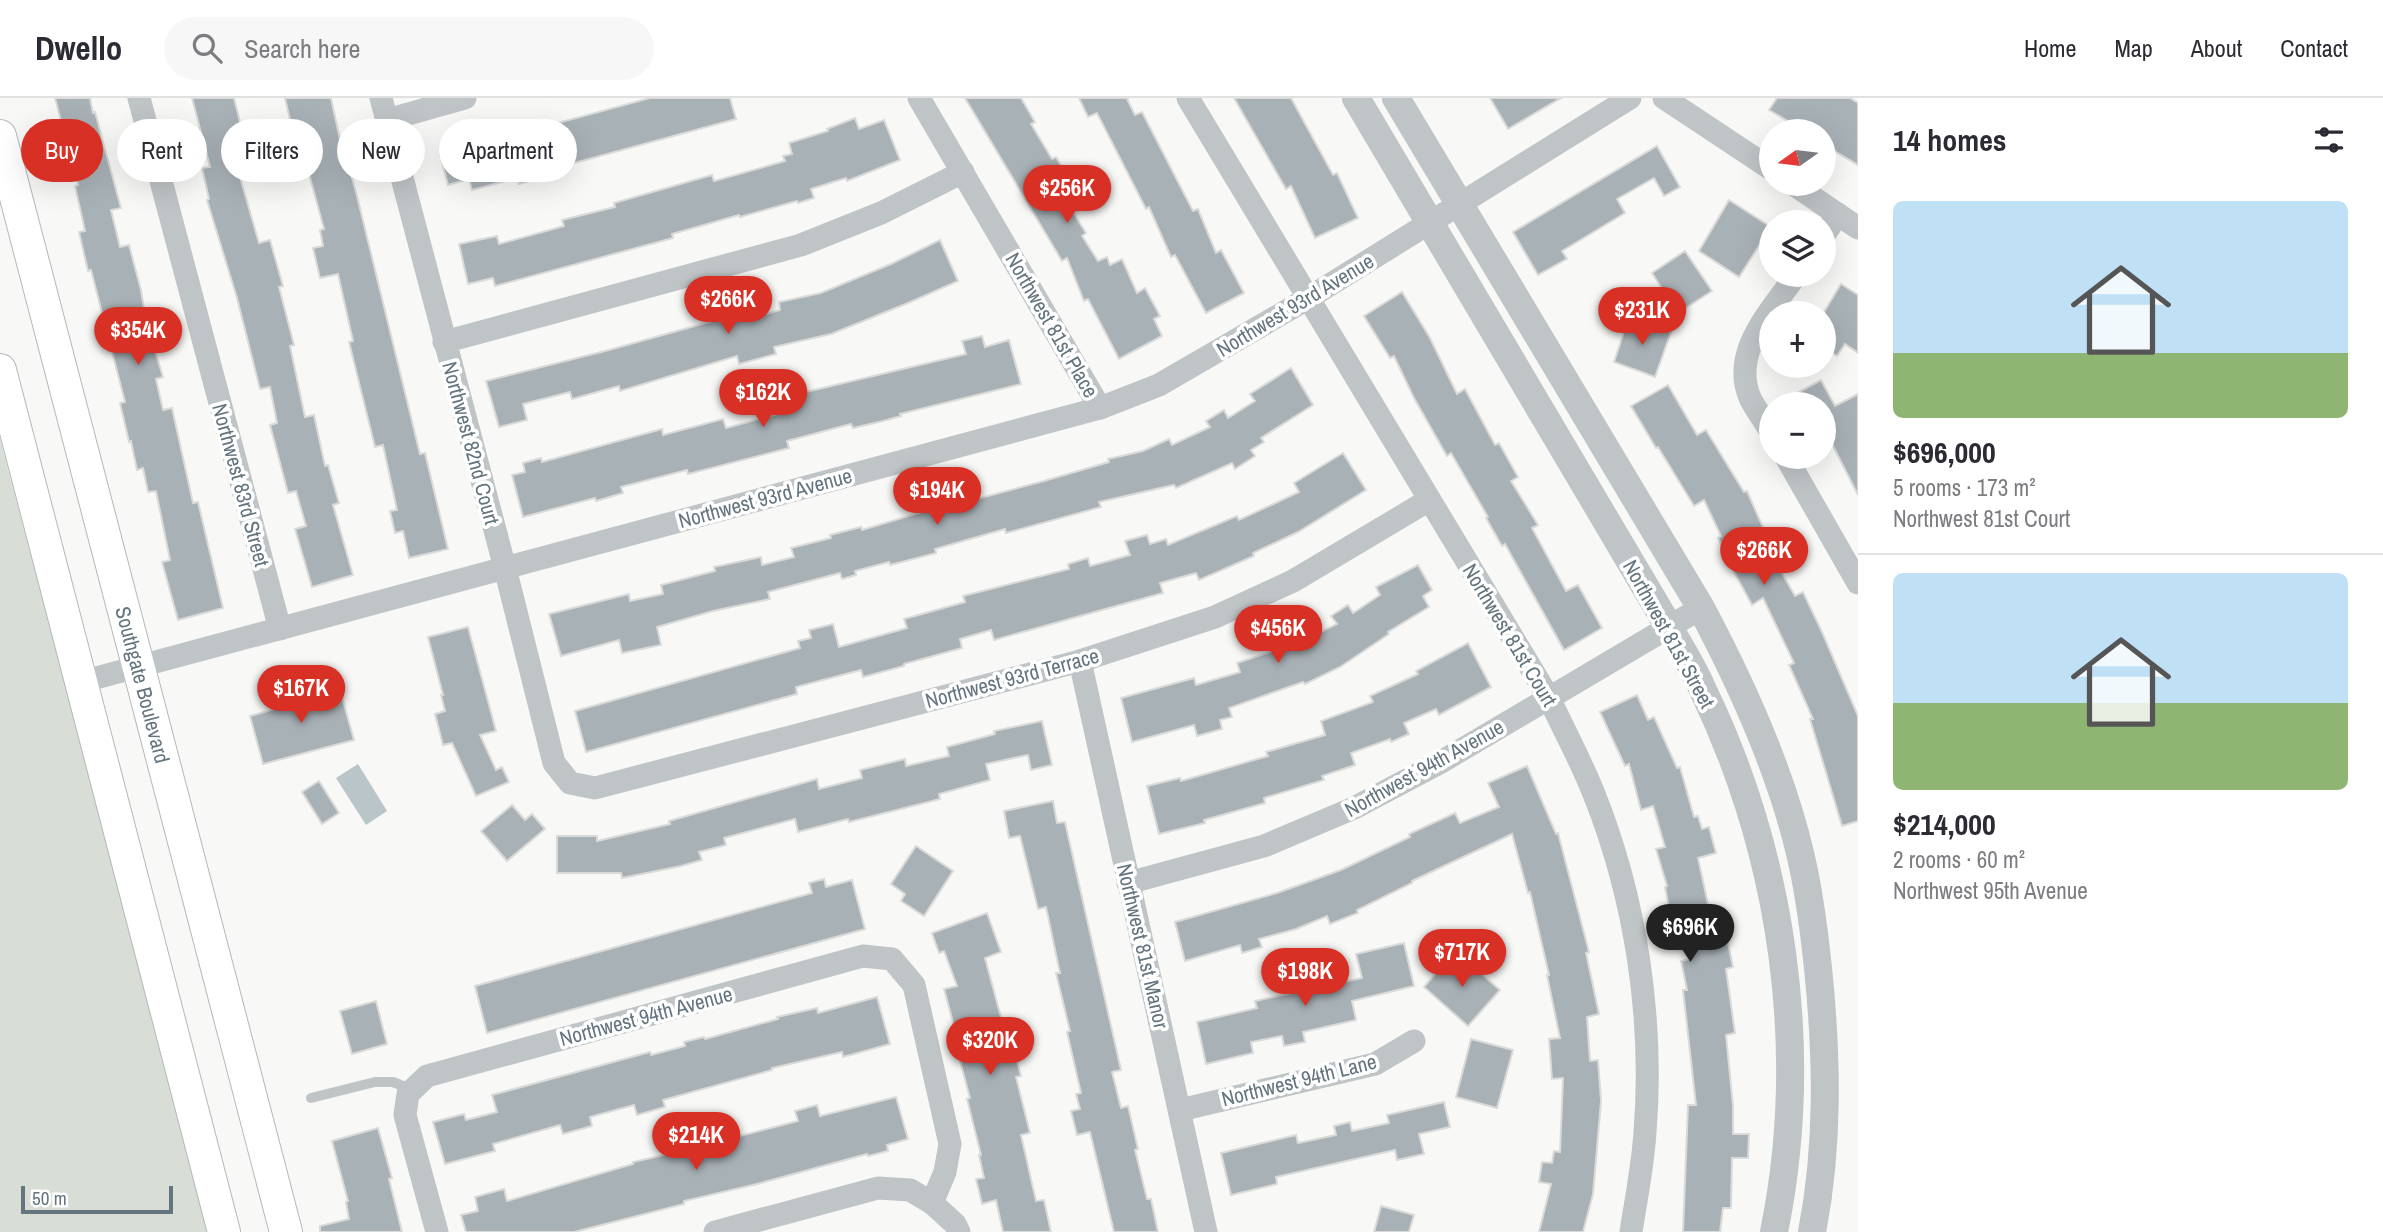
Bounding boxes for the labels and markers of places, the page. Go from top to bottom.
pin: $256K [1018,166,1116,225]
pin: $266K [679,276,777,336]
pin: $231K [1593,288,1691,347]
pin: $354K [89,308,187,367]
pin: $162K [714,370,812,429]
pin: $194K [888,468,986,527]
pin: $266K [1715,528,1813,587]
pin: $456K [1229,606,1327,665]
pin: $167K [252,666,350,725]
pin: $696K [1641,904,1739,964]
pin: $717K [1413,930,1511,989]
pin: $198K [1256,948,1354,1008]
pin: $320K [941,1018,1039,1077]
pin: $214K [647,1112,745,1172]

